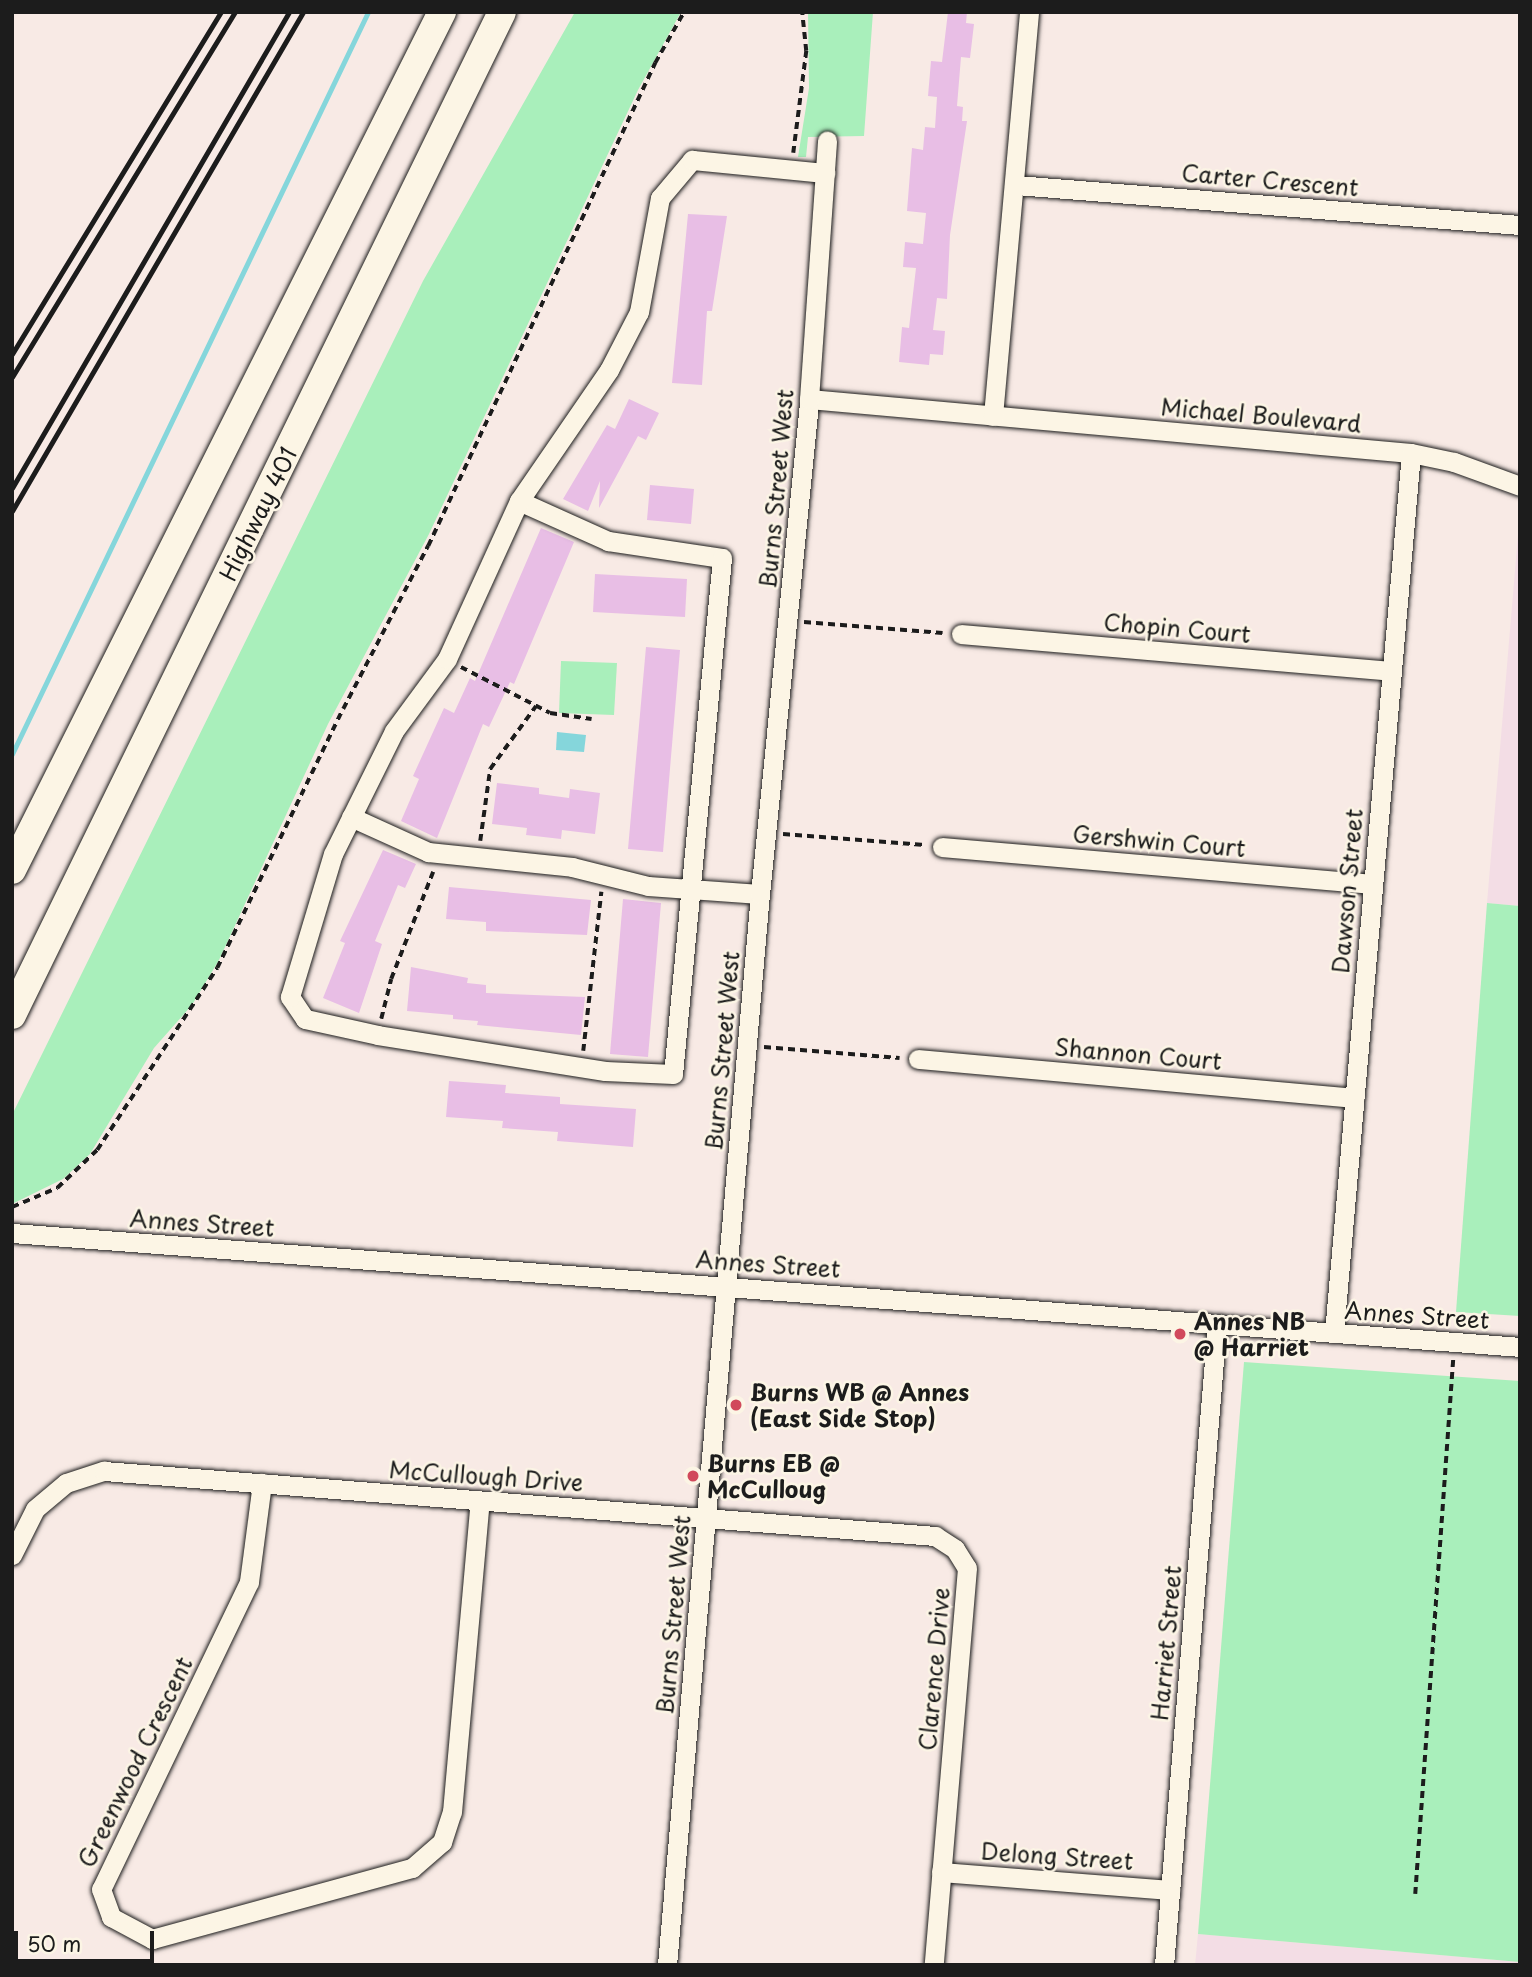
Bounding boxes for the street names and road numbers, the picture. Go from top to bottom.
street label: Carter Crescent [1180,158,1360,202]
street label: Burns Street West [753,387,799,591]
street label: Michael Boulevard [1160,392,1362,438]
street label: Highway 401 [214,443,302,585]
street label: Chopin Court [1102,608,1252,648]
street label: Dawson Street [1326,808,1368,974]
street label: Gershwin Court [1071,820,1247,862]
street label: Burns Street West [699,949,745,1153]
street label: Shannon Court [1053,1033,1223,1075]
street label: Annes Street [128,1204,276,1242]
street label: Annes Street [694,1245,842,1283]
street label: Annes Street [1343,1296,1491,1334]
street label: McCullough Drive [387,1455,585,1497]
street label: Burns Street West [650,1513,696,1717]
street label: Harriet Street [1145,1563,1187,1723]
street label: Clarence Drive [913,1586,955,1752]
street label: Greenwood Crescent [72,1652,198,1872]
street label: Delong Street [980,1837,1134,1875]

